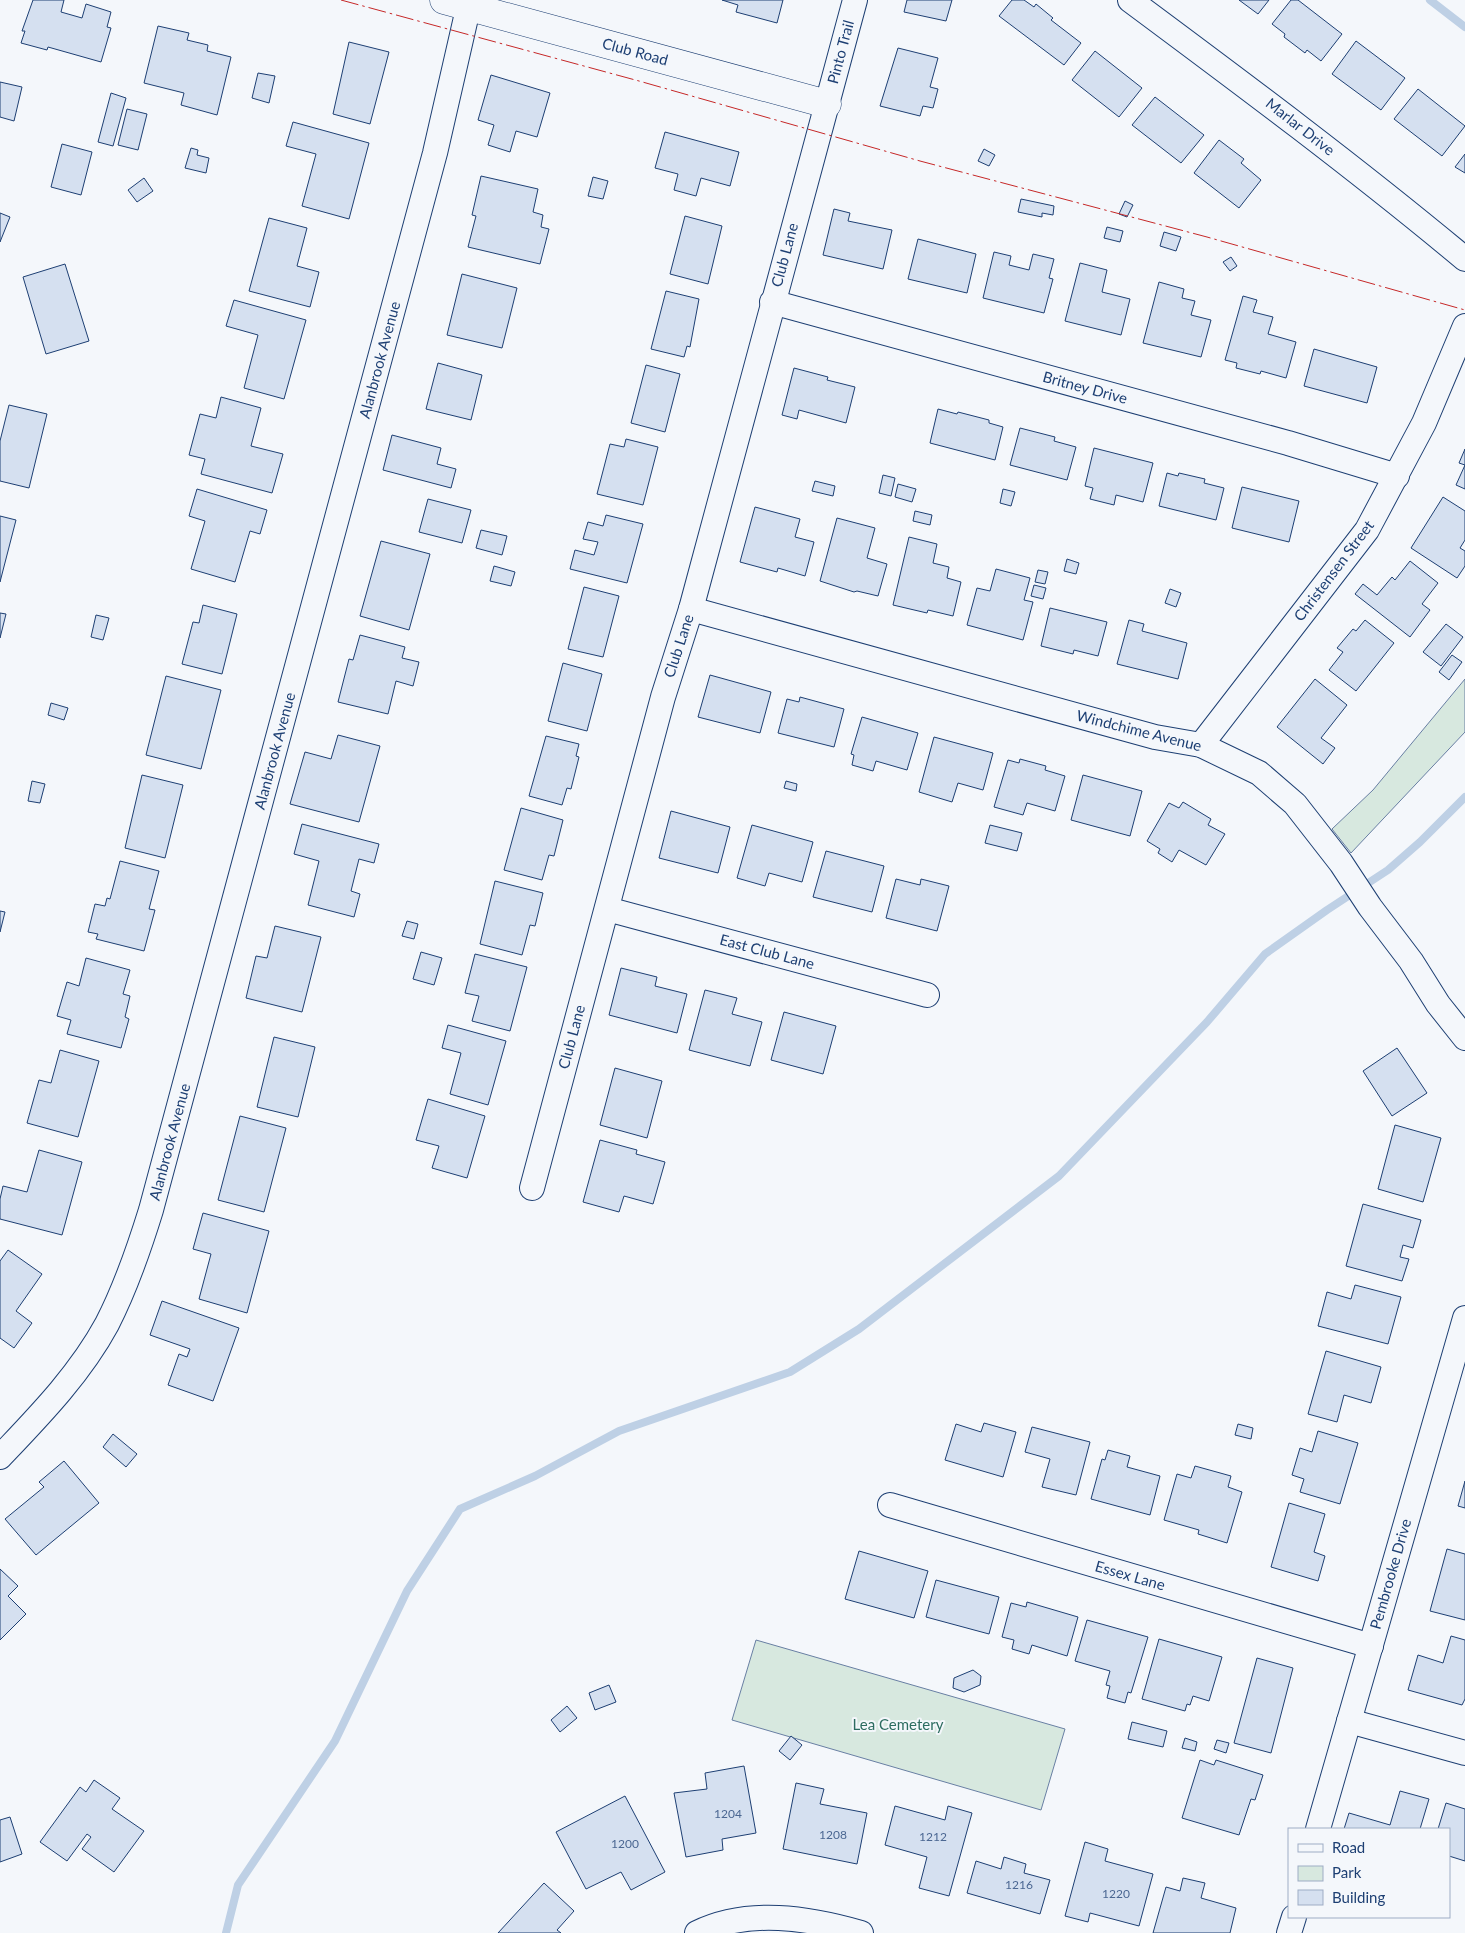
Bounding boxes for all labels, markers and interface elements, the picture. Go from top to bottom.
street label: Pinto Trail [823,18,857,86]
street label: Club Road [600,34,670,68]
street label: Marlar Drive [1263,94,1339,159]
street label: Club Lane [767,221,801,289]
street label: Alanbrook Avenue [355,299,403,420]
street label: Britney Drive [1041,367,1130,407]
street label: Christensen Street [1289,516,1377,624]
street label: Club Lane [659,612,697,680]
street label: Alanbrook Avenue [250,690,298,811]
street label: Windchime Avenue [1075,706,1204,754]
street label: East Club Lane [718,930,817,972]
street label: Club Lane [554,1003,588,1071]
street label: Alanbrook Avenue [145,1081,193,1202]
street label: Pembrooke Drive [1366,1516,1414,1631]
street label: Essex Lane [1093,1556,1167,1594]
park label: Lea Cemetery [853,1715,944,1733]
house number: 1204 [714,1806,742,1821]
house number: 1208 [819,1827,847,1842]
legend [1288,1828,1450,1918]
house number: 1212 [919,1829,947,1844]
house number: 1200 [611,1836,639,1851]
text: Road [1332,1838,1365,1856]
text: Park [1332,1863,1362,1881]
house number: 1216 [1005,1877,1033,1892]
house number: 1220 [1102,1886,1130,1901]
text: Building [1332,1888,1385,1906]

